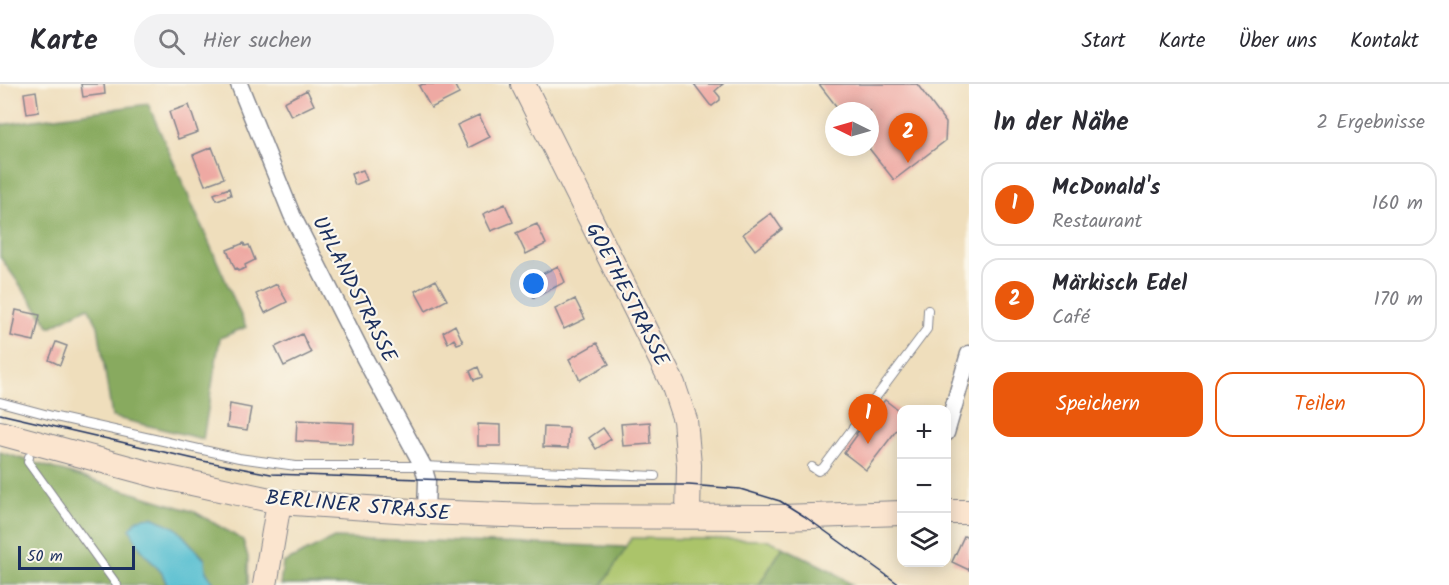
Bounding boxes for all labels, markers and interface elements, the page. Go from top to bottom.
search box [134,14,554,68]
text: Karte [30,19,98,64]
text: Hier suchen [203,24,312,59]
icon: search [155,25,188,58]
text: Start [1081,25,1126,58]
text: Karte [1159,25,1205,58]
text: Über uns [1238,25,1317,58]
text: Kontakt [1350,25,1419,58]
north arrow [825,102,879,156]
text: In der Nähe [993,102,1129,144]
text: 2 Ergebnisse [1317,107,1425,139]
pin: 2 [888,113,928,163]
text: McDonald's [1052,171,1160,206]
text: 1 [1011,188,1018,220]
text: 160 m [1372,188,1423,220]
text: Restaurant [1052,206,1142,238]
street label: UHLANDSTRASSE [302,211,405,369]
street label: GOETHESTRASSE [576,217,677,373]
text: Märkisch Edel [1052,267,1187,302]
your location [519,269,548,298]
text: 2 [1009,284,1020,316]
text: 170 m [1374,284,1423,316]
text: Café [1052,302,1090,334]
button: Speichern [993,372,1203,437]
button: Teilen [1215,372,1425,437]
pin: 1 [848,394,888,444]
map controls [897,405,951,567]
button: + [897,405,951,459]
button: − [897,459,951,513]
street label: BERLINER STRASSE [264,482,452,531]
button: layers [897,513,951,567]
scale bar [18,543,135,570]
text: 50 m [27,544,63,569]

